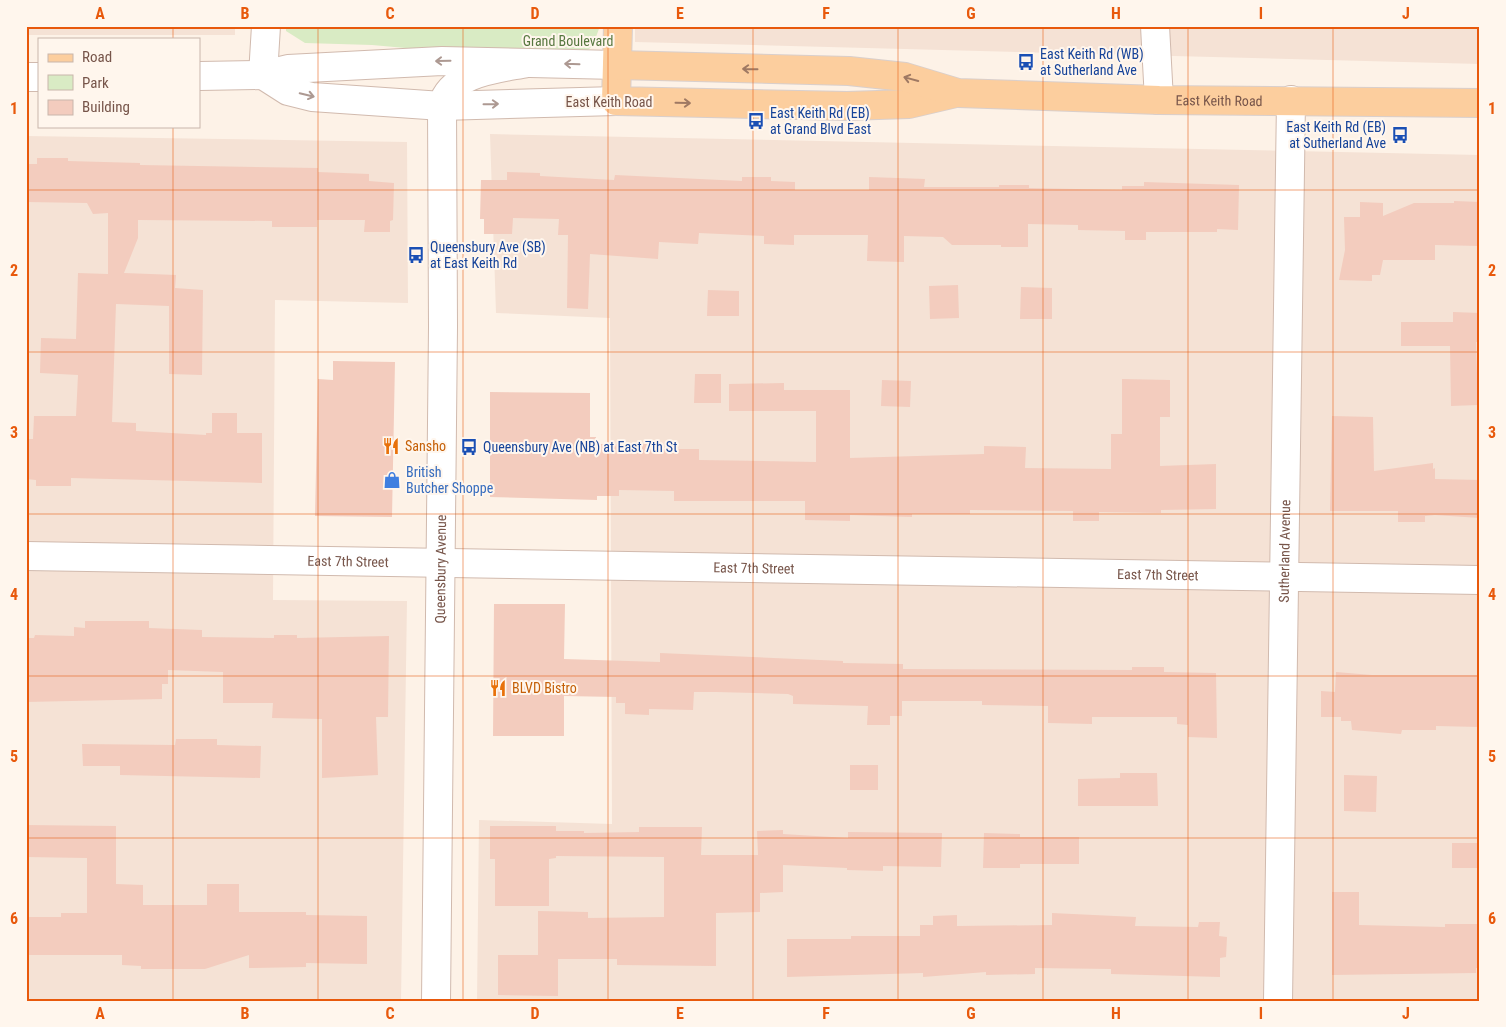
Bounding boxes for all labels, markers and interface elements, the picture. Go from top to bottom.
text: A [95,4,105,23]
text: B [241,4,250,23]
text: C [385,4,395,23]
text: D [530,4,540,23]
text: E [676,4,684,23]
text: F [822,4,830,23]
text: G [966,4,976,23]
text: H [1111,4,1121,23]
text: I [1259,4,1263,23]
text: J [1402,4,1410,23]
park label: Grand Boulevard [523,33,613,49]
legend [38,38,200,128]
place label: East Keith Rd (WB) at Sutherland Ave [1040,46,1144,78]
text: Road [82,48,112,66]
bus stop icon: East Keith Rd (WB) at Sutherland Ave [1016,52,1036,72]
one-way arrow [436,56,452,66]
one-way arrow [564,59,580,69]
one-way arrow [742,64,758,73]
text: Park [82,74,109,92]
one-way arrow [904,74,920,84]
one-way arrow [299,91,315,101]
street label: East Keith Road [1176,92,1263,109]
street label: East Keith Road [566,94,652,110]
text: Building [82,98,130,116]
one-way arrow [674,98,690,108]
text: 1 [10,99,18,118]
text: 1 [1488,99,1496,118]
one-way arrow [482,100,498,109]
place label: East Keith Rd (EB) at Grand Blvd East [770,105,871,137]
bus stop icon: East Keith Rd (EB) at Grand Blvd East [746,111,766,131]
place label: East Keith Rd (EB) at Sutherland Ave [1286,119,1386,151]
bus stop icon: East Keith Rd (EB) at Sutherland Ave [1390,125,1410,145]
place label: Queensbury Ave (SB) at East Keith Rd [430,239,546,271]
bus stop icon: Queensbury Ave (SB) at East Keith Rd [406,245,426,265]
text: 2 [10,261,18,280]
text: 2 [1488,261,1496,280]
text: 3 [10,423,18,442]
text: 3 [1488,423,1496,442]
restaurant icon: Sansho [381,436,401,456]
bus stop icon: Queensbury Ave (NB) at East 7th St [459,437,479,457]
place label: Sansho [405,438,446,454]
place label: Queensbury Ave (NB) at East 7th St [483,439,677,456]
place label: British Butcher Shoppe [406,464,494,496]
shop icon: British Butcher Shoppe [382,470,402,490]
street label: Sutherland Avenue [1276,499,1293,603]
street label: Queensbury Avenue [432,514,449,624]
street label: East 7th Street [307,553,389,570]
street label: East 7th Street [713,559,795,577]
street label: East 7th Street [1117,566,1199,583]
text: 4 [10,585,18,604]
text: 4 [1488,585,1496,604]
restaurant icon: BLVD Bistro [488,678,508,698]
place label: BLVD Bistro [512,680,577,696]
text: 5 [10,747,18,766]
text: 5 [1488,747,1496,766]
text: 6 [10,909,18,928]
text: 6 [1488,909,1496,928]
text: A [95,1004,105,1023]
text: B [241,1004,250,1023]
text: C [385,1004,395,1023]
text: D [530,1004,540,1023]
text: E [676,1004,684,1023]
text: F [822,1004,830,1023]
text: G [966,1004,976,1023]
text: H [1111,1004,1121,1023]
text: I [1259,1004,1263,1023]
text: J [1402,1004,1410,1023]

